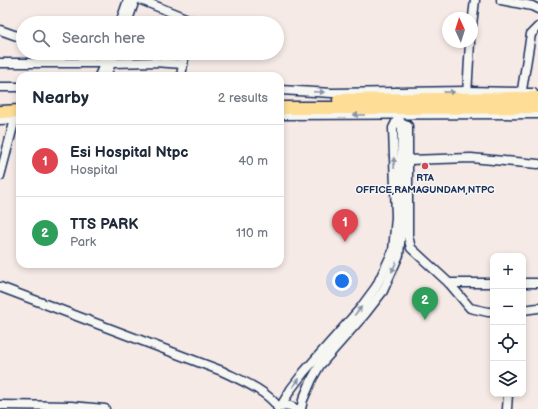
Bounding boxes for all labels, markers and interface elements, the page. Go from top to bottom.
north arrow [442,12,478,48]
search box [16,16,284,60]
icon: search [30,27,52,49]
text: Search here [62,29,145,48]
text: Nearby [32,88,89,108]
one-way arrow [443,88,455,95]
one-way arrow [313,89,325,96]
text: 2 results [218,90,268,106]
one-way arrow [352,112,365,118]
text: Esi Hospital Ntpc [70,143,188,162]
text: 1 [42,153,48,169]
text: 40 m [238,153,268,169]
one-way arrow [391,156,397,169]
marker: RTA OFFICE,RAMAGUNDAM,NTPC [420,161,430,171]
text: Hospital [70,162,118,178]
place label: RTA OFFICE,RAMAGUNDAM,NTPC [356,172,494,196]
pin: 1 [332,209,358,242]
text: TTS PARK [70,215,138,234]
text: 2 [41,225,49,241]
text: 110 m [236,225,268,241]
text: Park [70,234,96,250]
map controls [490,253,526,397]
button: + [490,253,526,289]
one-way arrow [391,261,397,272]
your location [332,271,352,291]
pin: 2 [412,287,438,320]
button: − [490,289,526,325]
one-way arrow [353,305,362,316]
button: locate [490,325,526,361]
button: layers [490,361,526,397]
one-way arrow [292,377,300,388]

